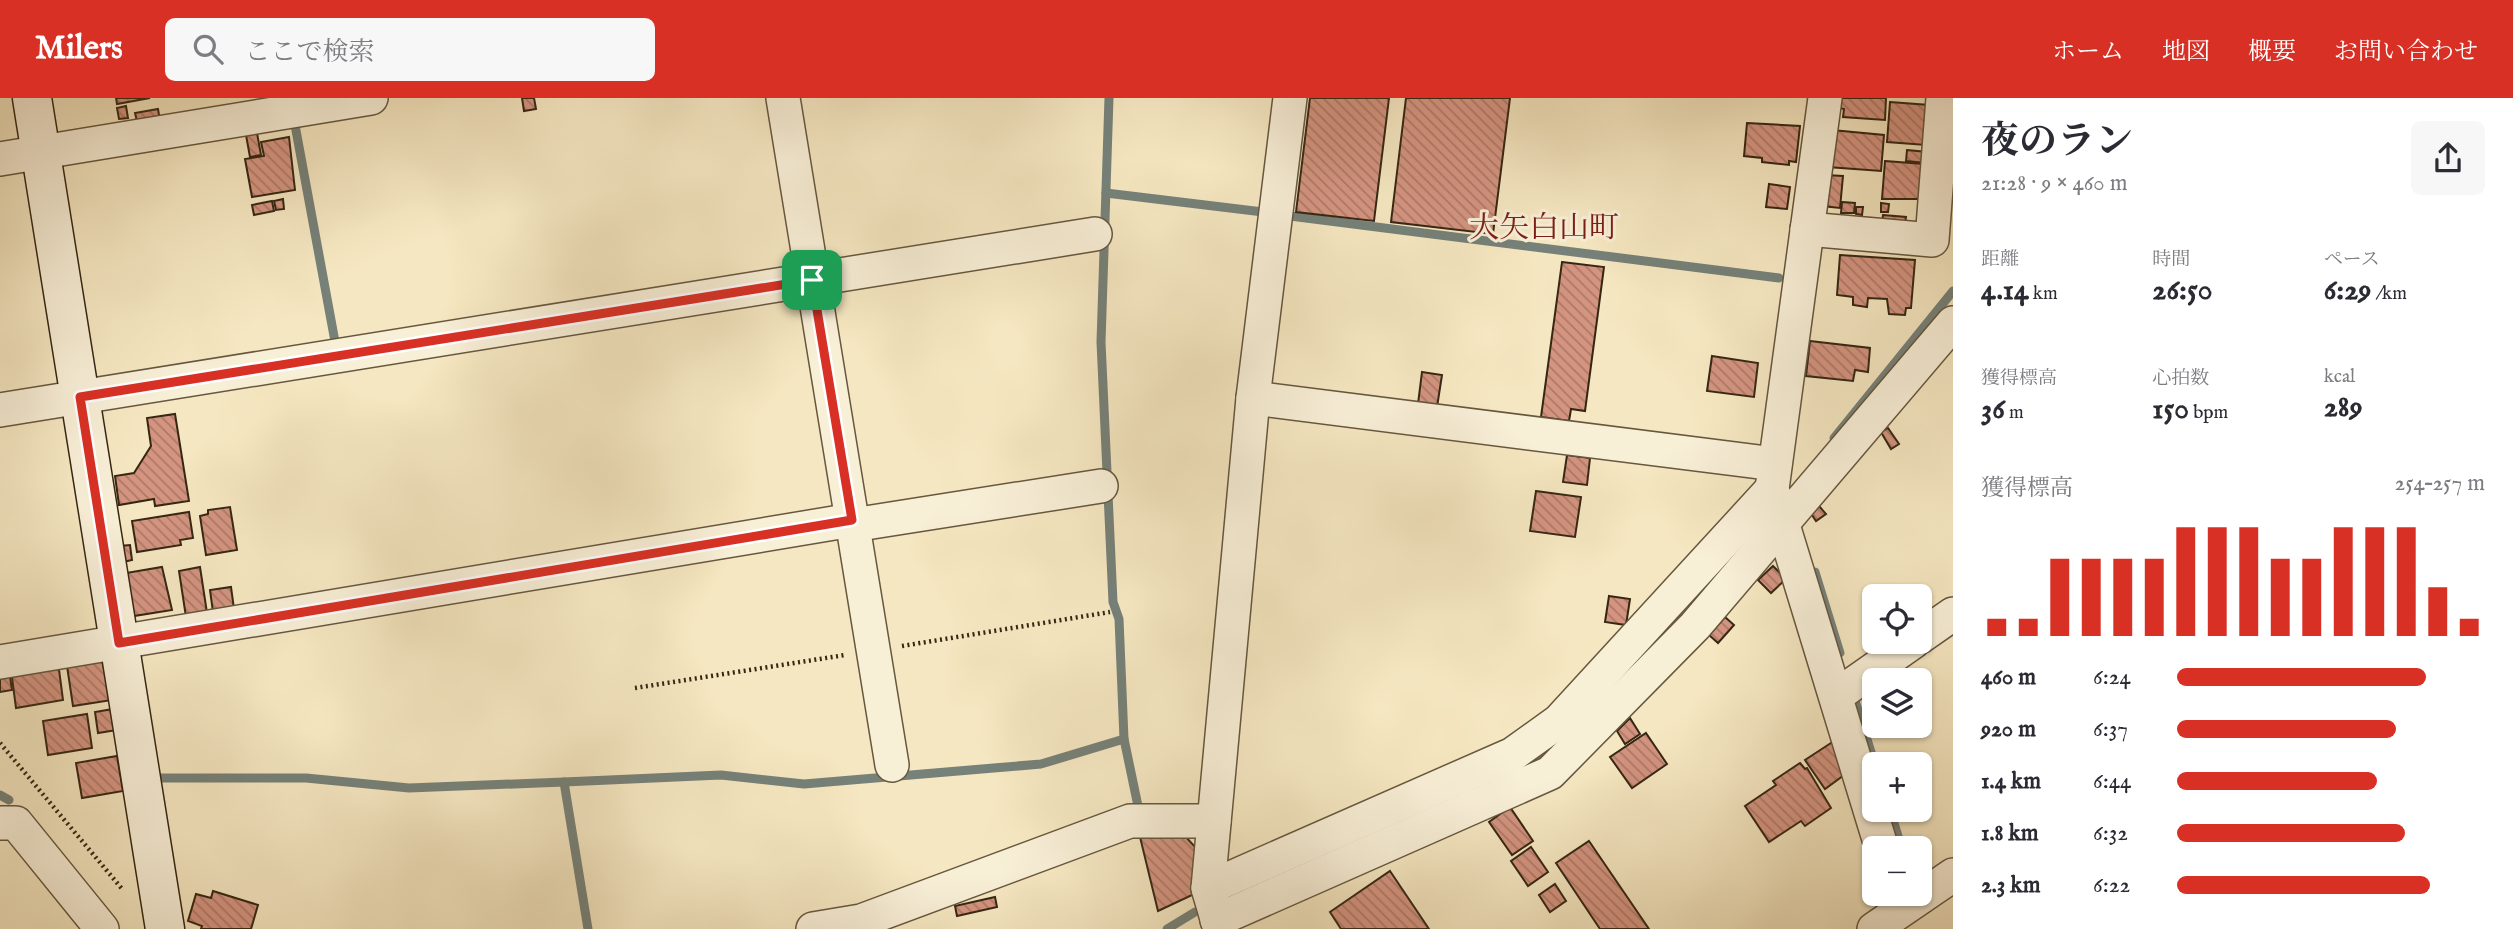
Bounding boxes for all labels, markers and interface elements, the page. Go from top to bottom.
search box [165,18,655,81]
text: Milers [35,28,123,70]
icon: search [189,30,227,68]
text: ここで検索 [245,36,375,69]
text: ホーム [2052,37,2124,68]
text: 地図 [2162,37,2210,68]
text: 概要 [2248,37,2296,68]
text: お問い合わせ [2334,37,2478,68]
text: 夜のラン [1981,119,2133,167]
button: share [2411,121,2485,195]
text: 21:28 · 9 × 460 m [1981,169,2127,198]
district label: 大矢白山町 [1469,210,1619,248]
text: 距離 [1981,248,2019,272]
text: 時間 [2152,248,2190,272]
text: ペース [2324,248,2380,272]
pin [782,250,842,310]
icon: arrive [793,261,831,299]
text: 4.14 [1981,272,2029,310]
text: 26:50 [2152,272,2212,310]
text: 6:29 [2324,272,2371,310]
text: km [2029,282,2058,306]
text: /km [2371,282,2407,306]
text: kcal [2324,365,2355,389]
text: 獲得標高 [1981,367,2057,391]
text: 心拍数 [2152,367,2209,391]
text: 289 [2324,389,2363,427]
text: 36 [1981,391,2005,429]
text: 150 [2152,391,2189,429]
text: m [2005,401,2024,425]
text: bpm [2189,401,2228,425]
text: 254–257 m [2394,469,2485,498]
text: 獲得標高 [1981,474,2073,503]
map controls [1862,584,1932,906]
button: locate [1862,584,1932,654]
text: 460 m [1981,663,2036,692]
text: 6:24 [2093,663,2131,692]
button: layers [1862,668,1932,738]
text: 920 m [1981,715,2036,744]
text: 6:37 [2093,715,2128,744]
button: + [1862,752,1932,822]
text: 1.4 km [1981,767,2041,796]
text: 6:44 [2093,767,2131,796]
text: 1.8 km [1981,819,2039,848]
text: 6:32 [2093,819,2128,848]
button: − [1862,836,1932,906]
text: 2.3 km [1981,871,2040,900]
text: 6:22 [2093,871,2130,900]

